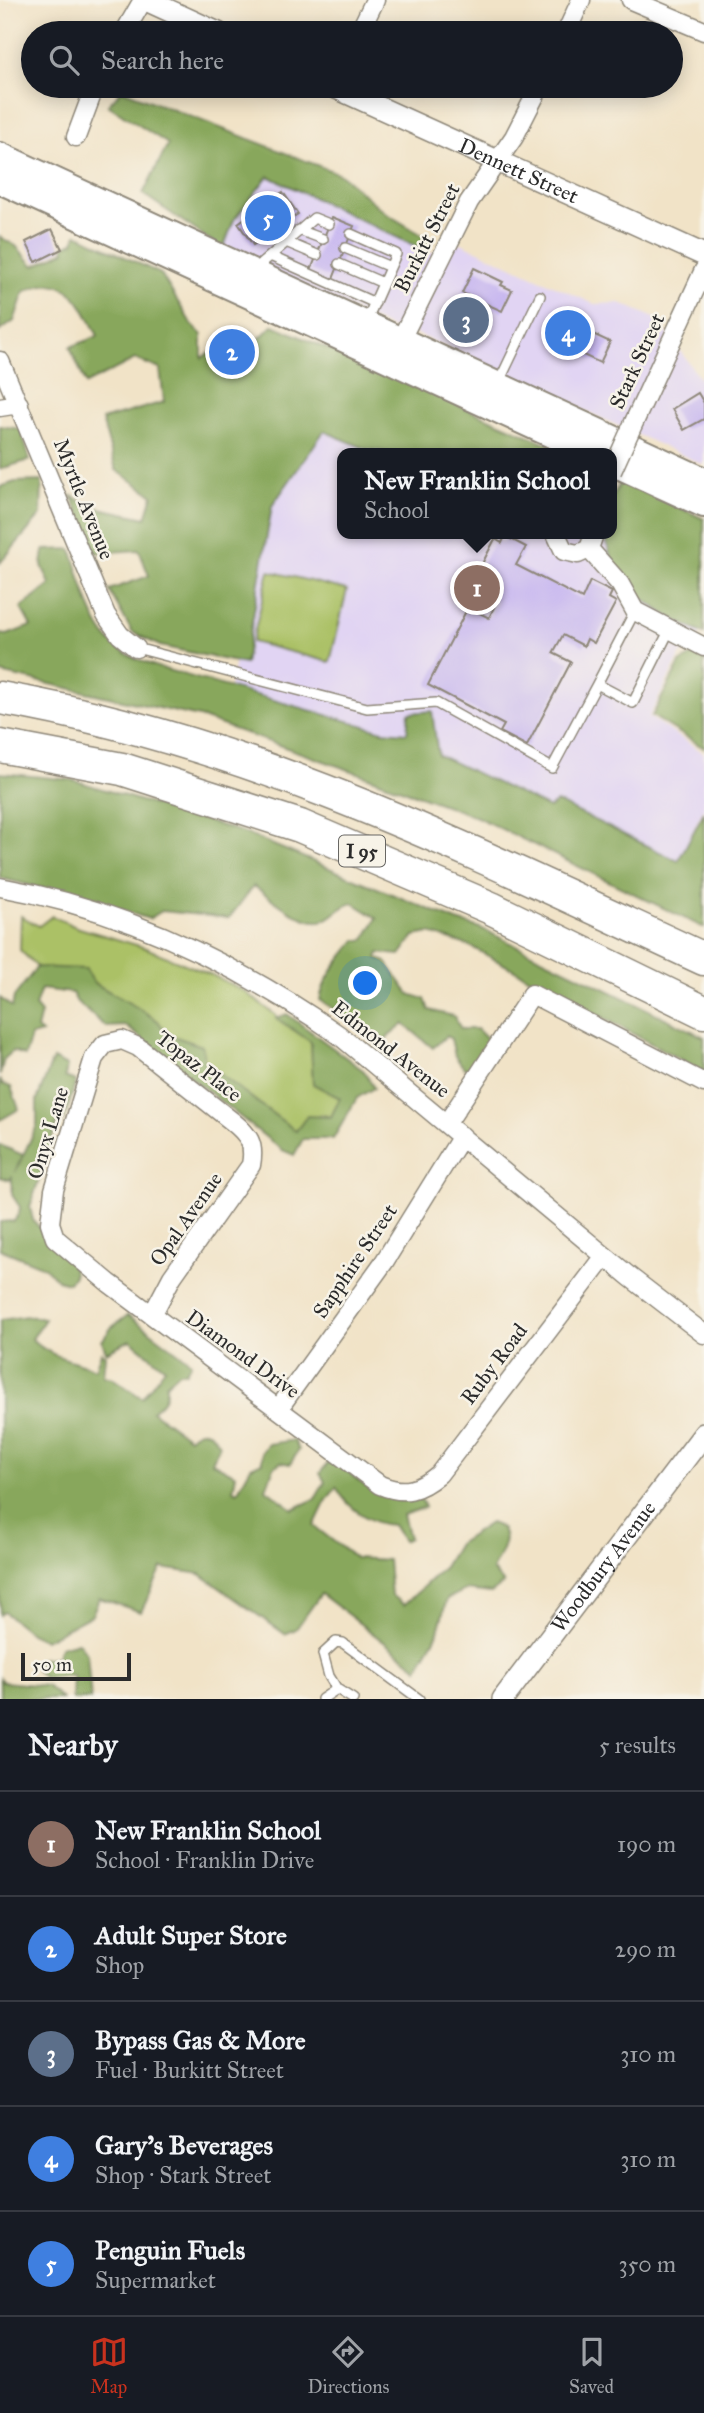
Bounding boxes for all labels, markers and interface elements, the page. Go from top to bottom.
search box [21,21,683,98]
icon: search [45,41,83,79]
text: Search here [101,44,224,76]
street label: Dennett Street [455,132,583,209]
street label: Burkitt Street [388,178,466,297]
pin: 5 [245,192,291,244]
pin: 3 [443,294,489,346]
pin: 4 [545,307,591,359]
street label: Stark Street [604,309,671,413]
pin: 2 [209,326,255,378]
street label: Myrtle Avenue [48,435,120,564]
popup [337,448,617,539]
text: New Franklin School [364,464,590,496]
text: School [364,496,429,524]
pin: 1 [454,562,500,614]
road number: I 95 [339,836,385,866]
your location [348,966,382,1000]
street label: Edmond Avenue [327,995,456,1104]
street label: Topaz Place [151,1025,247,1108]
street label: Onyx Lane [22,1083,74,1182]
street label: Opal Avenue [144,1167,228,1271]
street label: Sapphire Street [307,1198,403,1323]
street label: Diamond Drive [181,1304,305,1404]
street label: Ruby Road [455,1318,533,1410]
street label: Woodbury Avenue [545,1496,661,1637]
scale bar [21,1650,131,1682]
text: 50 m [32,1653,72,1676]
text: Nearby [28,1727,118,1763]
text: 5 results [599,1731,676,1759]
text: New Franklin School [95,1814,321,1846]
text: 1 [46,1830,56,1858]
text: 190 m [617,1830,676,1858]
text: School · Franklin Drive [95,1846,314,1874]
text: Adult Super Store [95,1919,287,1951]
text: 2 [45,1935,57,1963]
text: 290 m [615,1935,676,1963]
text: Shop [95,1951,144,1979]
text: Bypass Gas & More [95,2024,306,2056]
text: 3 [46,2040,56,2068]
text: 310 m [620,2040,676,2068]
text: Fuel · Burkitt Street [95,2056,284,2084]
text: Gary's Beverages [95,2129,273,2161]
text: 4 [45,2145,57,2173]
text: 310 m [620,2145,676,2173]
text: Shop · Stark Street [95,2161,271,2189]
text: Penguin Fuels [95,2234,245,2266]
text: 5 [46,2250,56,2278]
text: 350 m [618,2250,676,2278]
text: Supermarket [95,2266,216,2294]
tab: Map [90,2333,128,2398]
tab: Directions [307,2333,389,2398]
tab: Saved [569,2333,614,2398]

